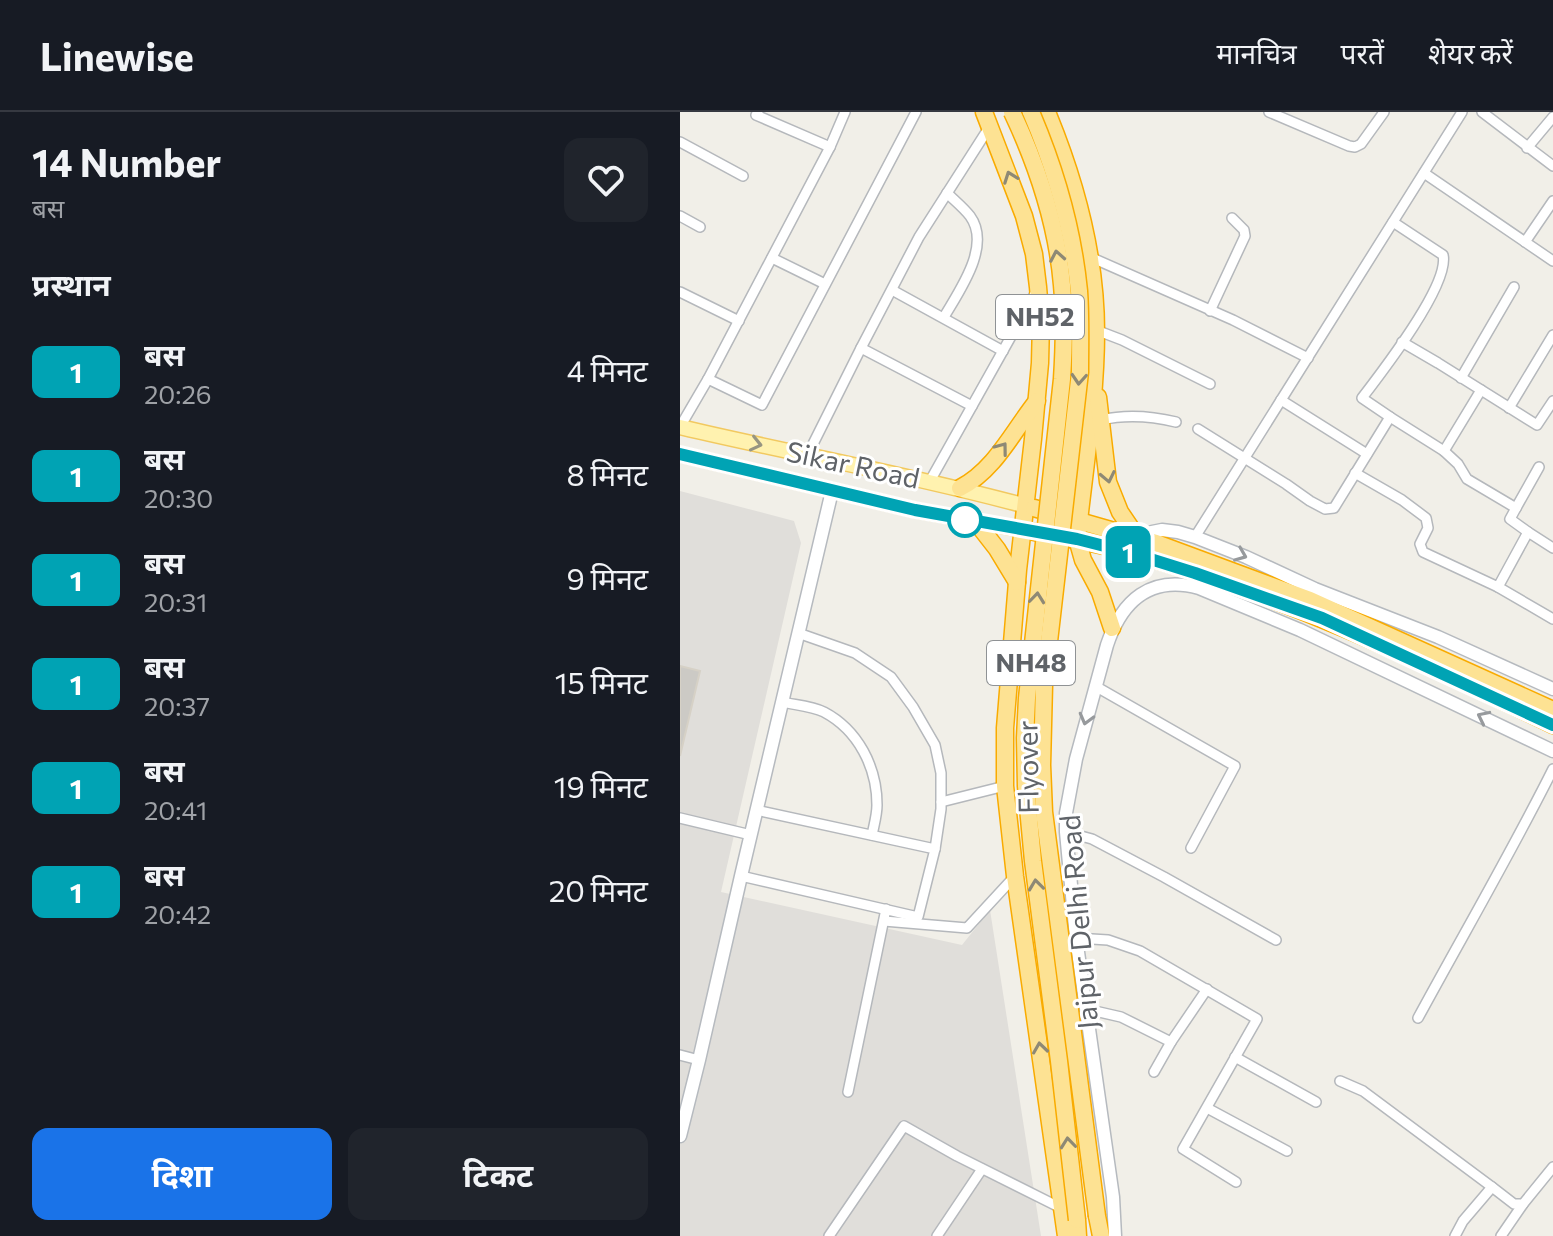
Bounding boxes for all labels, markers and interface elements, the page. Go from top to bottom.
text: Linewise [40,32,194,79]
text: मानचित्र [1217,36,1297,70]
text: परतें [1341,36,1384,70]
text: शेयर करें [1428,36,1513,70]
text: 14 Number [32,138,221,185]
button: heart [564,138,648,222]
one-way arrow [1003,171,1020,185]
text: बस [32,192,64,223]
one-way arrow [1050,249,1067,263]
text: प्रस्थान [32,265,111,302]
road number: NH52 [996,295,1084,339]
text: बस [144,335,185,372]
text: 4 मिनट [567,351,648,388]
text: 1 [70,355,82,389]
one-way arrow [1071,373,1088,386]
text: 20:26 [144,378,212,409]
street label: Sikar Road [783,433,923,495]
one-way arrow [749,435,762,452]
text: बस [144,439,185,476]
one-way arrow [993,443,1007,457]
text: 8 मिनट [567,455,648,492]
text: 1 [70,459,82,493]
one-way arrow [1099,469,1116,483]
text: 20:30 [144,482,213,513]
unlabelled marker [948,503,982,537]
line badge: 1 [1102,526,1154,578]
text: 1 [1122,535,1134,569]
text: बस [144,543,185,580]
one-way arrow [1233,546,1247,562]
text: 9 मिनट [567,559,648,596]
text: 1 [70,563,82,597]
text: 20:31 [144,586,207,617]
one-way arrow [1029,591,1046,604]
road number: NH48 [987,641,1075,685]
text: बस [144,647,185,684]
text: 15 मिनट [555,663,648,700]
text: 1 [70,667,82,701]
text: 20:37 [144,690,210,721]
one-way arrow [1476,711,1491,727]
one-way arrow [1079,712,1096,726]
street label: Flyover [1009,720,1045,814]
text: बस [144,751,185,788]
text: 19 मिनट [554,767,648,804]
text: 1 [70,771,82,805]
text: 20:41 [144,794,207,825]
street label: Jaipur Delhi Road [1052,813,1104,1031]
text: बस [144,855,185,892]
text: 20 मिनट [549,871,648,908]
text: 1 [70,875,82,909]
one-way arrow [1028,878,1045,892]
text: 20:42 [144,898,211,929]
one-way arrow [1032,1041,1049,1055]
button: दिशा [32,1128,332,1220]
button: टिकट [348,1128,648,1220]
one-way arrow [1060,1136,1077,1149]

